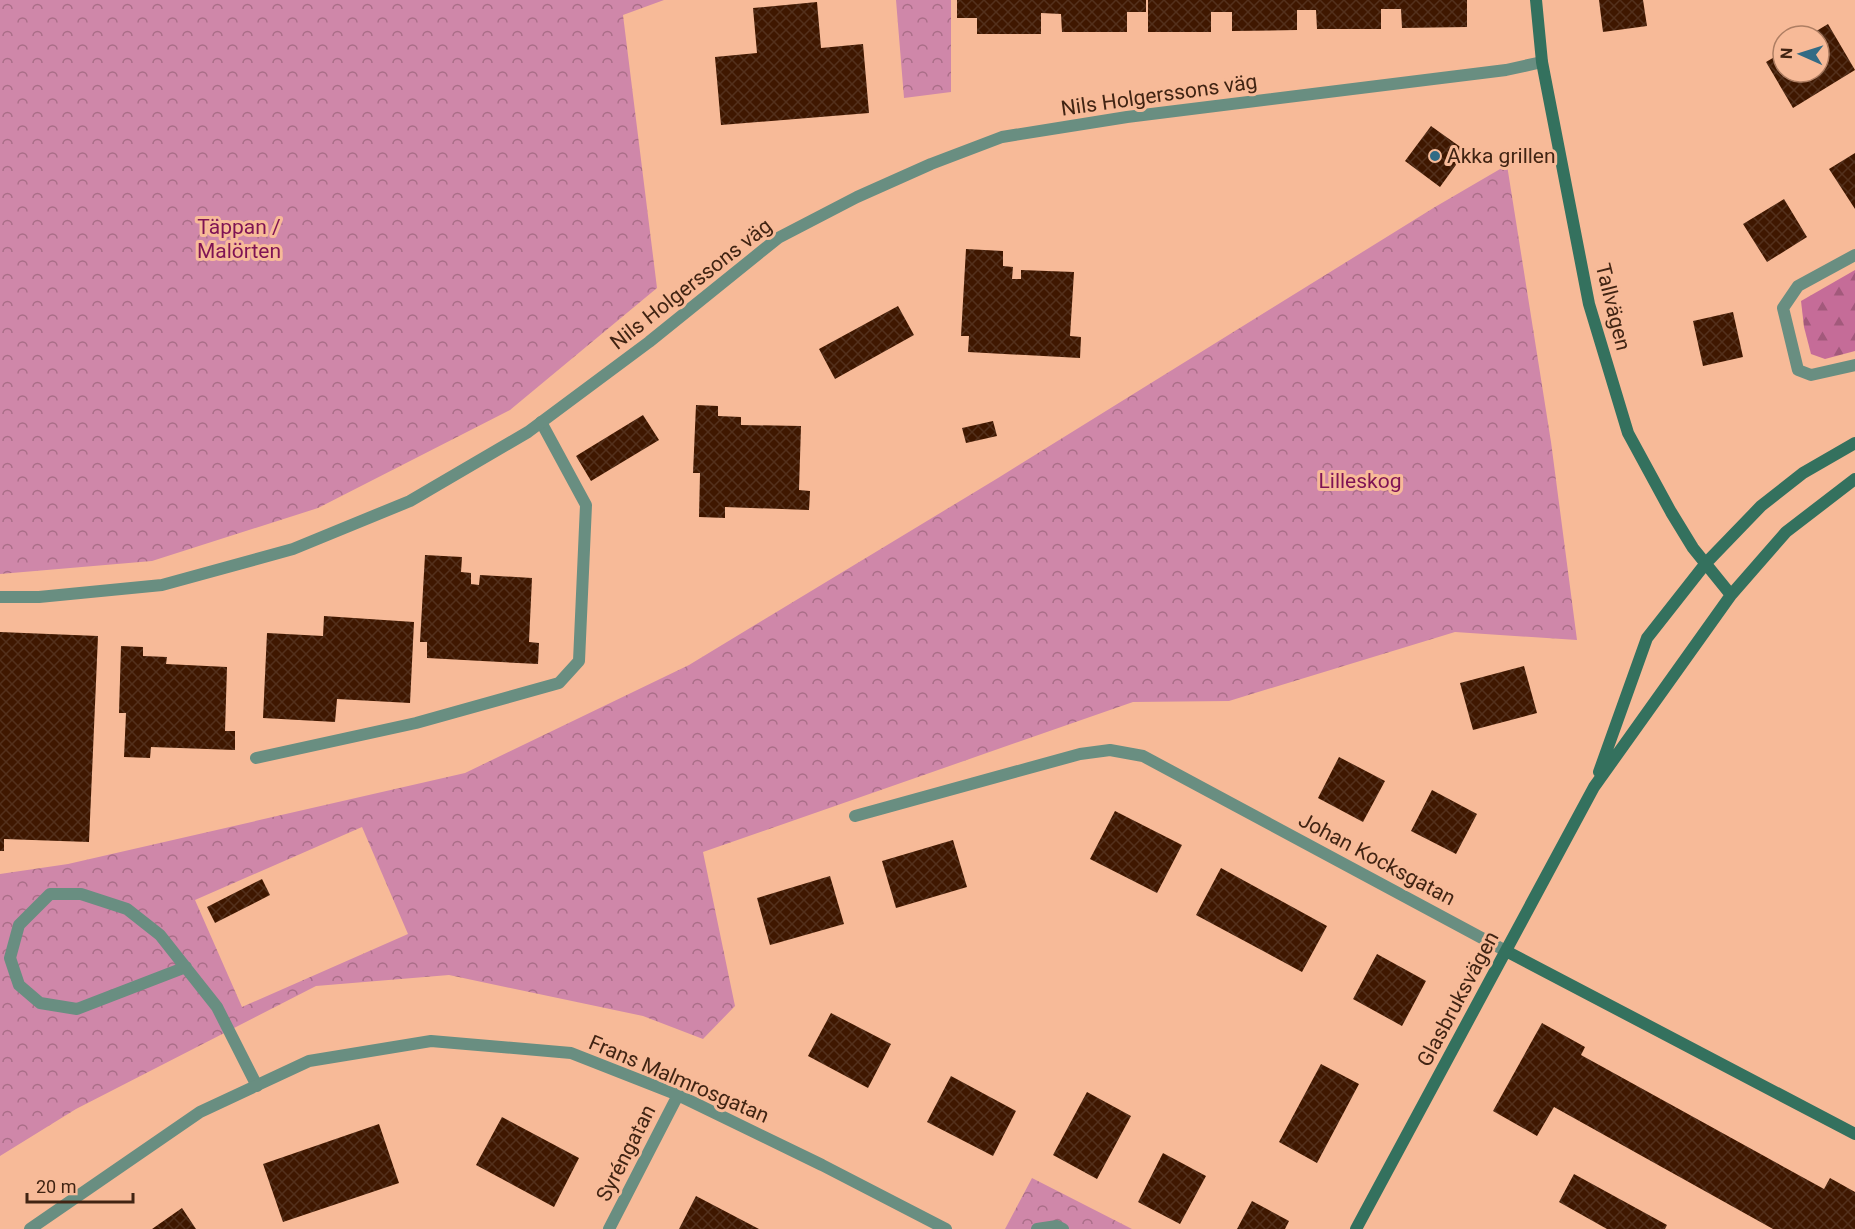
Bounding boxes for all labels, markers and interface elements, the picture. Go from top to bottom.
north arrow [1771,24,1831,84]
text: N [1777,47,1796,59]
street label: Nils Holgerssons väg [1059,69,1259,121]
place label: Akka grillen [1447,144,1556,168]
marker: Akka grillen [1428,149,1442,163]
street label: Nils Holgerssons väg [606,214,776,354]
park label: Täppan / Malörten [197,215,281,263]
street label: Tallvägen [1591,261,1635,353]
park label: Lilleskog [1318,469,1402,493]
street label: Johan Kocksgatan [1295,808,1459,910]
street label: Glasbruksvägen [1412,927,1504,1071]
street label: Frans Malmrosgatan [585,1030,773,1128]
street label: Syréngatan [591,1101,661,1205]
scale bar [27,1166,134,1204]
text: 20 m [36,1176,76,1197]

